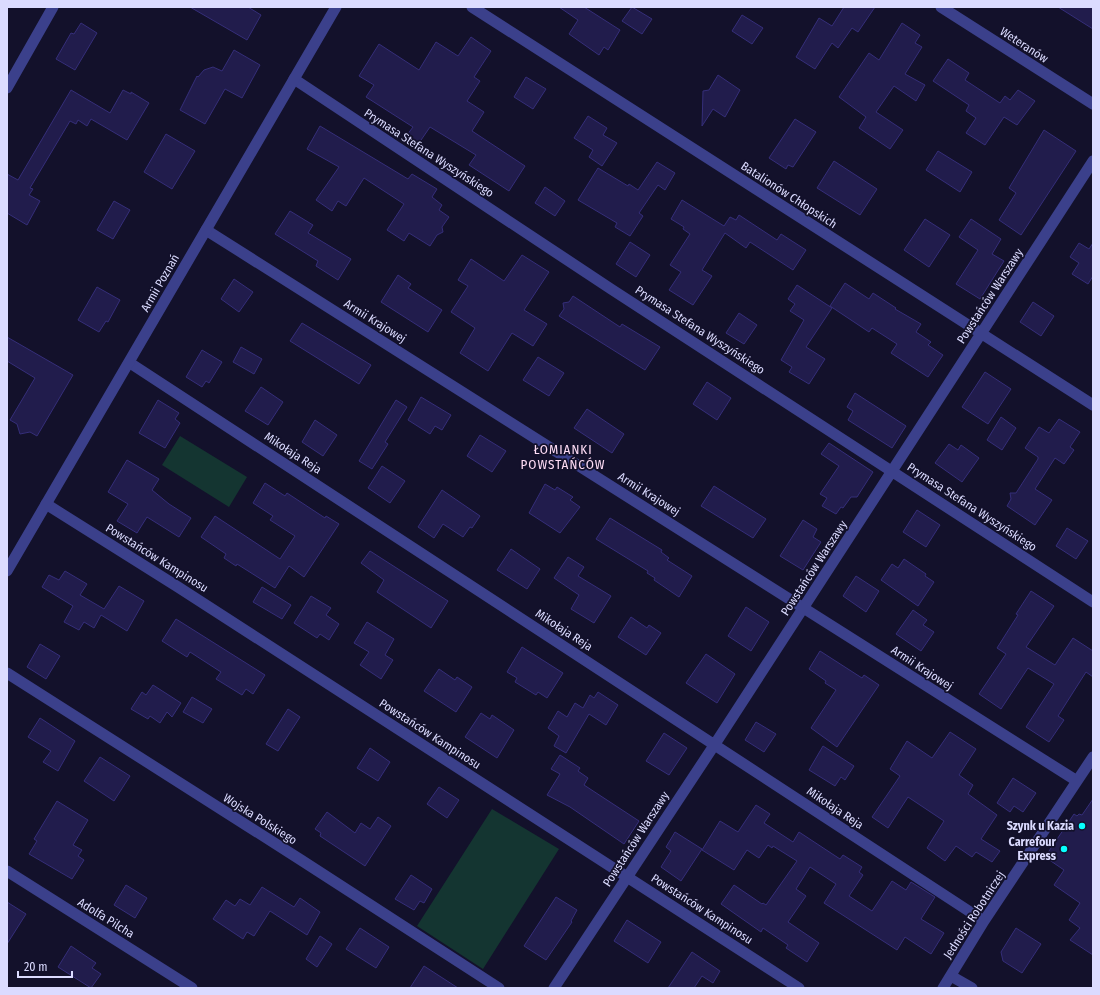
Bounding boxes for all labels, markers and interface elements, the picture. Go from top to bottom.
street label: Weteranów [997,24,1051,66]
street label: Prymasa Stefana Wyszyńskiego [362,106,496,200]
street label: Batalionów Chłopskich [738,159,840,231]
street label: Powstańców Warszawy [954,245,1026,346]
street label: Armii Poznań [138,252,182,314]
street label: Prymasa Stefana Wyszyńskiego [633,283,767,377]
street label: Armii Krajowej [341,296,409,346]
street label: Mikołaja Reja [262,429,324,477]
district label: ŁOMIANKI POWSTAŃCÓW [520,442,606,472]
street label: Prymasa Stefana Wyszyńskiego [905,460,1039,554]
street label: Armii Krajowej [615,469,683,519]
street label: Powstańców Warszawy [778,517,850,618]
street label: Powstańców Kampinosu [103,521,211,595]
street label: Mikołaja Reja [533,606,595,654]
street label: Armii Krajowej [889,643,955,693]
street label: Powstańców Kampinosu [377,696,483,772]
street label: Mikołaja Reja [804,784,866,832]
street label: Powstańców Warszawy [600,788,672,889]
street label: Wojska Polskiego [221,791,299,847]
place label: Szynk u Kazia [1007,819,1074,833]
marker: Szynk u Kazia [1077,821,1087,831]
place label: Carrefour Express [1008,835,1057,863]
marker: Carrefour Express [1059,844,1069,854]
street label: Jedności Robotniczej [940,869,1008,961]
street label: Powstańców Kampinosu [649,871,755,947]
street label: Adolfa Pilcha [75,895,137,941]
scale bar [18,953,72,979]
text: 20 m [24,960,48,974]

